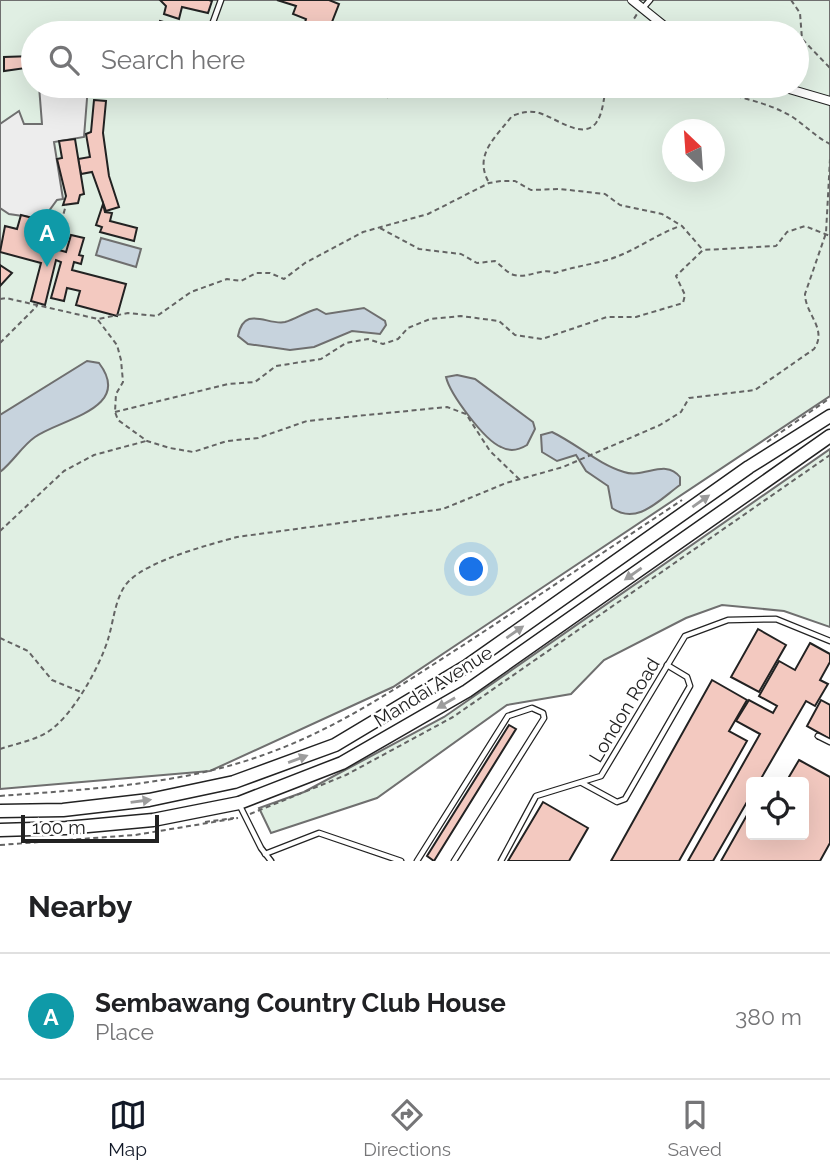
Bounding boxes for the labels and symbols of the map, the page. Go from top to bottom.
north arrow [662,119,725,182]
pin: A [24,209,70,267]
one-way arrow [692,494,710,508]
your location [454,552,488,586]
one-way arrow [624,567,642,581]
one-way arrow [506,625,524,639]
street label: Mandai Avenue [370,641,496,731]
street label: London Road [584,654,664,766]
one-way arrow [437,697,456,709]
one-way arrow [287,753,308,764]
one-way arrow [130,795,152,806]
scale bar [21,812,159,844]

